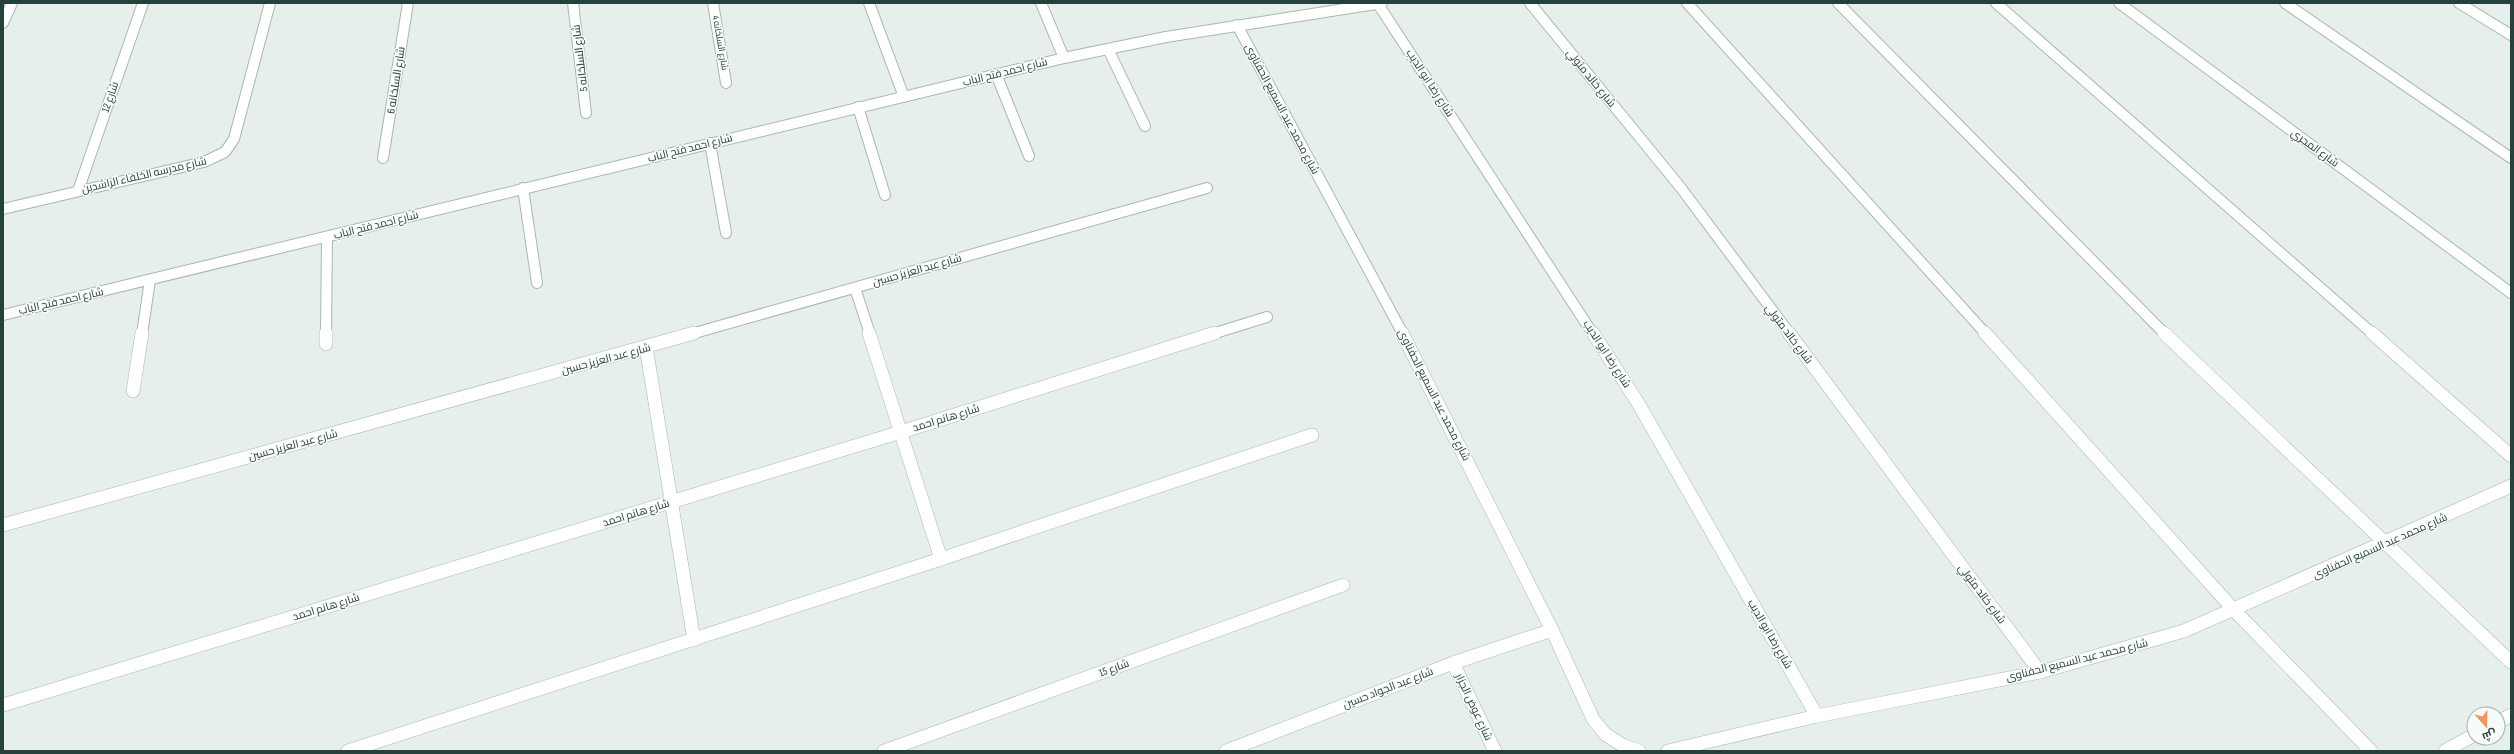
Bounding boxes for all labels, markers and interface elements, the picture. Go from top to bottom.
street label: شارع السلخانه 4 [710,15,730,71]
street label: شارع السلخانه 5 [569,24,592,92]
street label: شارع محمد عبد السميع الحفناوى [1241,42,1322,177]
street label: شارع السلخانه 6 [384,46,409,115]
street label: شارع خالد متولي [1562,46,1618,111]
street label: شارع رضا ابو الديب [1403,47,1457,120]
street label: شارع احمد فتح الباب [961,55,1049,90]
street label: شارع 12 [99,80,122,114]
street label: شارع المجري [2287,126,2342,171]
street label: شارع احمد فتح الباب [646,131,734,166]
street label: شارع مدرسه الخلفاء الراشدين [80,154,208,197]
street label: شارع احمد فتح الباب [332,208,420,243]
street label: شارع عبد العزيز حسين [871,251,963,290]
street label: شارع احمد فتح الباب [17,285,105,318]
street label: شارع خالد متولي [1761,302,1816,367]
street label: شارع رضا ابو الديب [1580,318,1634,391]
street label: شارع محمد عبد السميع الحفناوى [1394,327,1473,463]
street label: شارع عبد العزيز حسين [560,341,652,378]
street label: شارع هانم احمد [911,402,981,435]
street label: شارع عبد العزيز حسين [247,427,339,464]
street label: شارع هانم احمد [601,497,671,530]
street label: شارع محمد عبد السميع الحفناوى [2311,510,2450,583]
street label: شارع خالد متولي [1954,562,2009,627]
street label: شارع هانم احمد [291,591,361,624]
street label: شارع رضا ابو الديب [1744,597,1795,671]
street label: شارع محمد عبد السميع الحفناوى [2005,636,2150,685]
street label: شارع 15 [1097,657,1131,680]
street label: شارع عبد الجواد حسين [1341,665,1435,712]
street label: شارع عوض الجزار [1451,670,1495,743]
north arrow [2466,706,2506,746]
text: ش [2480,726,2498,743]

